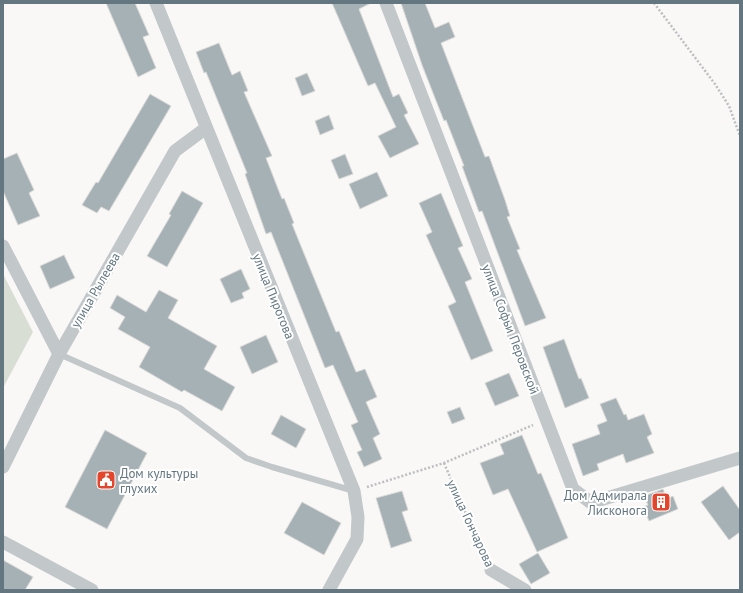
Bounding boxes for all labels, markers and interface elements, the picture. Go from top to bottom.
street label: улица Рылеева [67,249,124,331]
street label: улица Пирогова [249,251,298,341]
street label: улица Софьи Перовской [478,262,543,396]
place label: Дом культуры глухих [120,465,198,497]
public building icon: Дом культуры глухих [95,469,117,491]
street label: улица Гончарова [443,477,498,570]
place label: Дом Адмирала Лисконога [564,487,647,519]
building icon: Дом Адмирала Лисконога [650,491,672,513]

